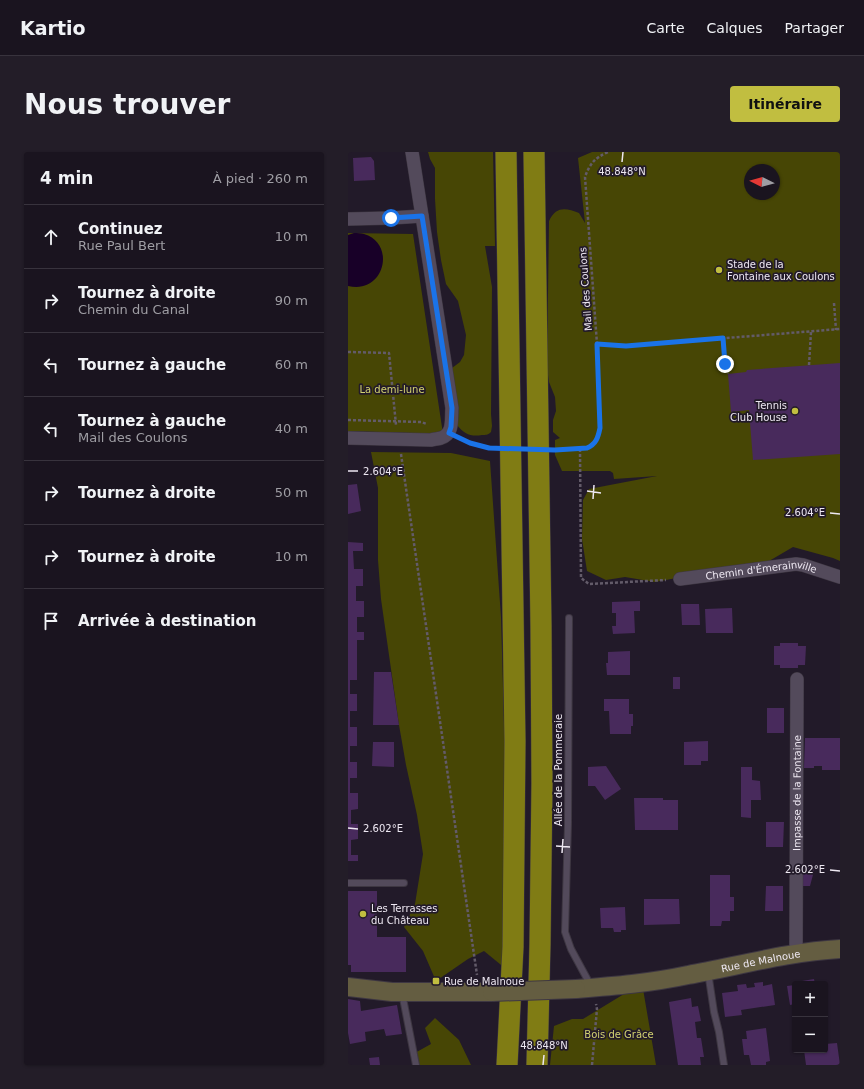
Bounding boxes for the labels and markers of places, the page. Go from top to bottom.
place label: Stade de la Fontaine aux Coulons [727,259,835,282]
marker: Stade de la Fontaine aux Coulons [714,265,724,275]
place label: Tennis Club House [730,400,787,423]
marker: Tennis Club House [790,406,800,416]
place label: Les Terrasses du Château [371,903,437,926]
marker: Les Terrasses du Château [358,909,368,919]
marker: Rue de Malnoue [431,976,441,986]
place label: Rue de Malnoue [444,976,524,987]

